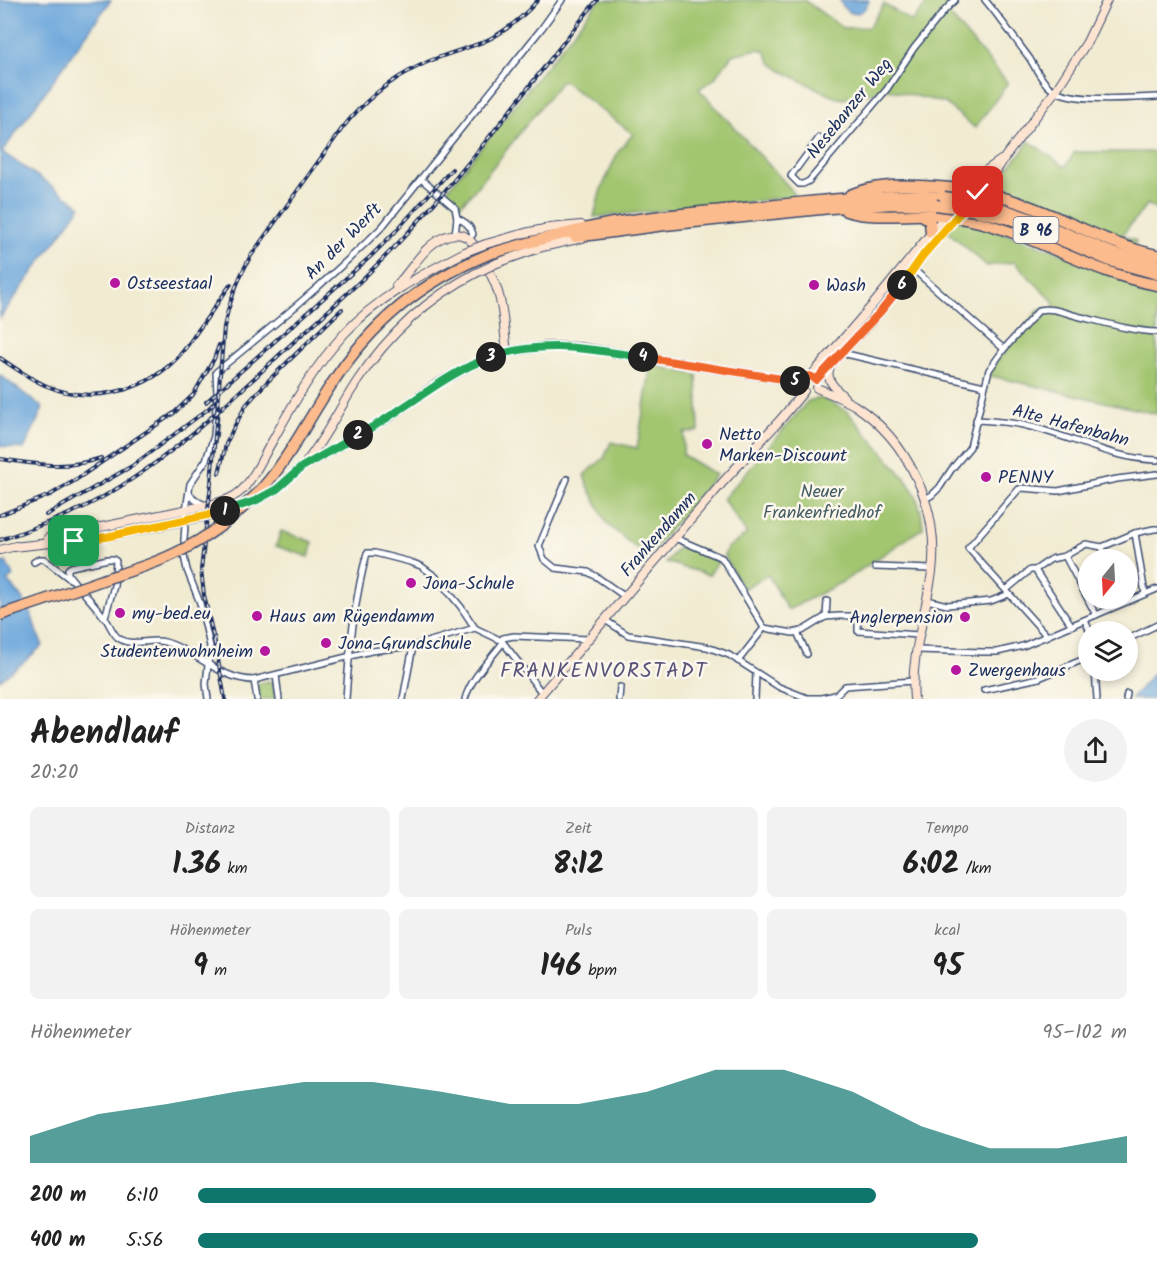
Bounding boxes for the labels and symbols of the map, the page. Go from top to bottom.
street label: Nesebanzer Weg [800,52,900,166]
pin [952,166,1003,217]
street label: An der Werft [298,196,390,288]
road number: B 96 [1014,217,1058,243]
place label: Ostseestaal [127,270,213,299]
pin: 6 [887,270,917,300]
place label: Wash [826,272,866,301]
marker: Ostseestaal [108,276,122,290]
marker: Wash [807,278,821,292]
pin: 3 [476,342,506,372]
pin: 4 [628,342,658,372]
pin: 5 [780,366,810,396]
street label: Alte Hafenbahn [1009,397,1132,456]
pin: 2 [343,420,373,450]
place label: Netto Marken-Discount [719,421,848,471]
marker: Netto Marken-Discount [700,437,714,451]
place label: PENNY [998,464,1054,493]
marker: PENNY [979,470,993,484]
park label: Neuer Frankenfriedhof [763,478,883,528]
street label: Frankendamm [614,486,705,584]
pin: 1 [210,496,240,526]
pin [48,515,99,566]
north arrow [1078,549,1138,609]
place label: Jona-Schule [423,570,514,599]
marker: Jona-Schule [404,576,418,590]
place label: my-bed.eu [132,600,211,629]
place label: Haus am Rügendamm [269,603,435,632]
place label: Anglerpension [849,604,953,633]
marker: my-bed.eu [113,606,127,620]
marker: Haus am Rügendamm [250,609,264,623]
marker: Anglerpension [958,610,972,624]
place label: Jona-Grundschule [338,630,472,659]
marker: Jona-Grundschule [319,636,333,650]
place label: Studentenwohnheim [101,638,253,667]
marker: Studentenwohnheim [258,644,272,658]
district label: FRANKENVORSTADT [500,655,708,688]
place label: Zwergenhaus [968,657,1066,686]
marker: Zwergenhaus [949,663,963,677]

